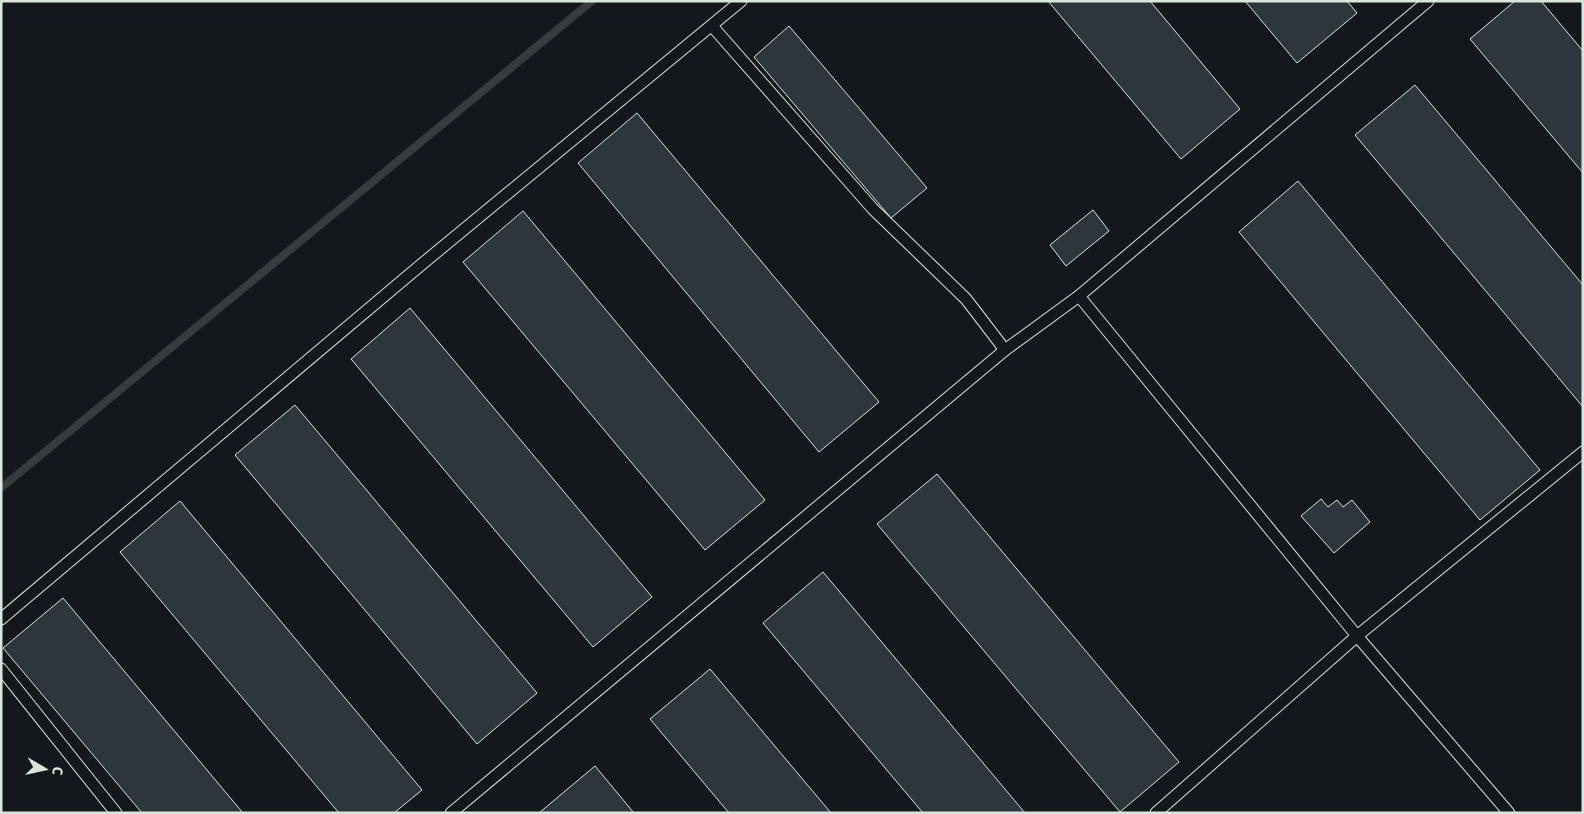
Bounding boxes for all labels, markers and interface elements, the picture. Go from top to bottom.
north arrow [20,744,70,794]
text: С [48,766,66,776]

